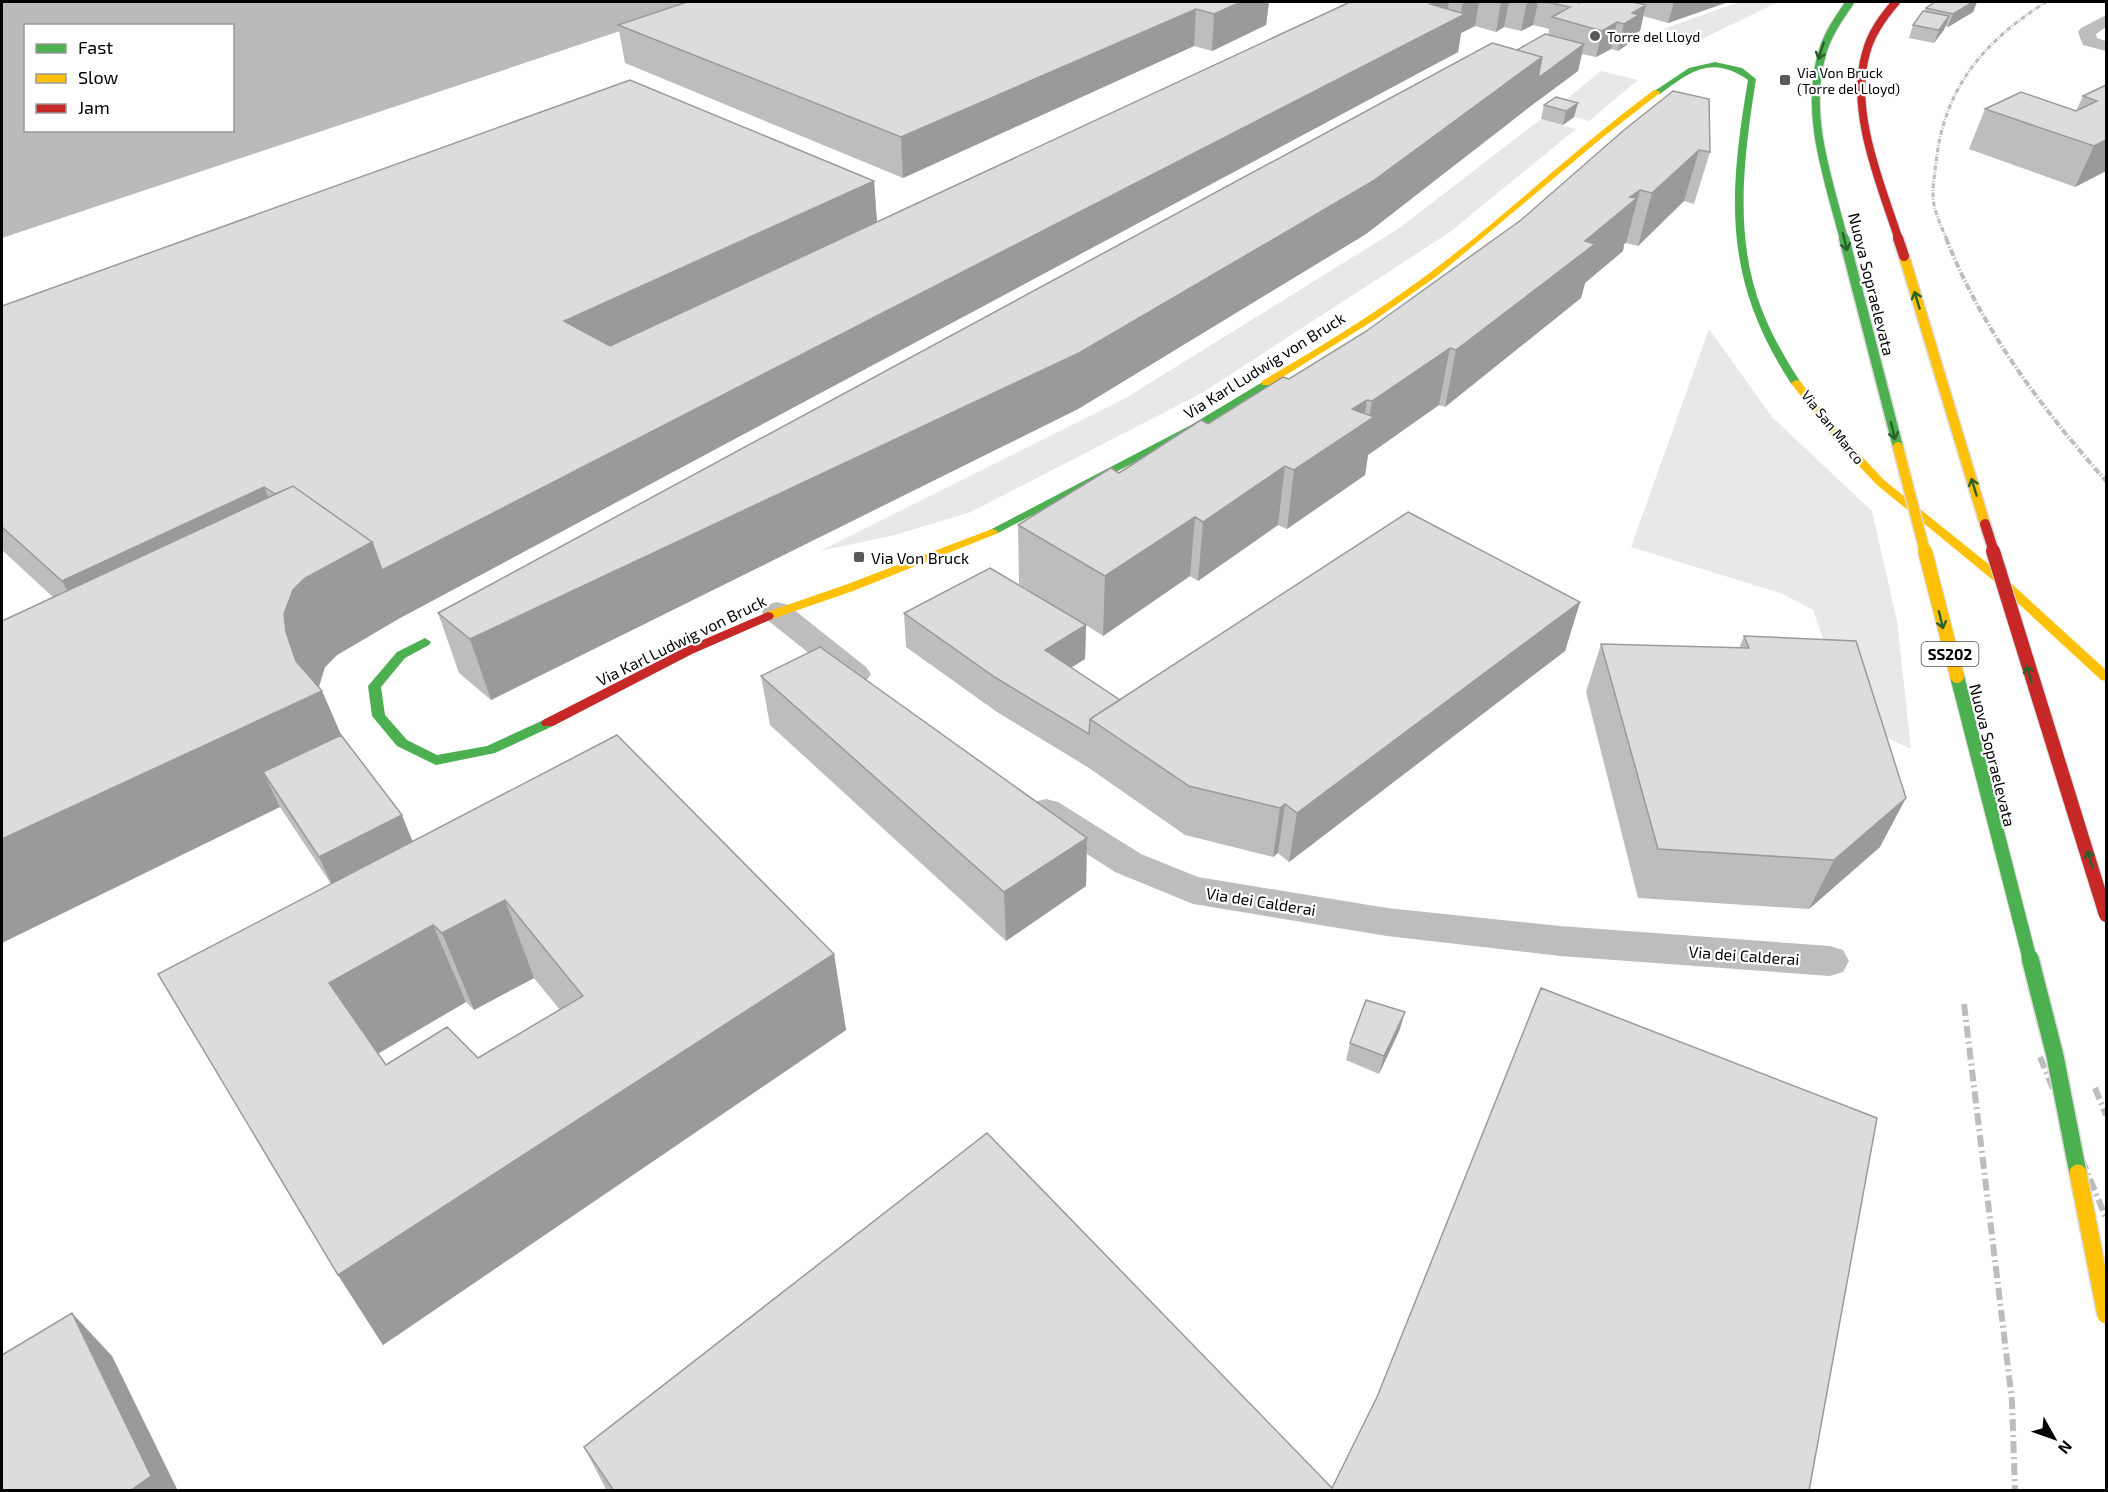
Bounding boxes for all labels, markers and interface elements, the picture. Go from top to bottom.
legend [24,24,234,132]
place label: Torre del Lloyd [1607,28,1700,45]
marker: Torre del Lloyd [1588,29,1602,43]
text: Fast [78,36,113,58]
one-way arrow [1815,41,1826,60]
place label: Via Von Bruck (Torre del Lloyd) [1797,64,1900,97]
text: Slow [78,66,119,88]
marker: Via Von Bruck (Torre del Lloyd) [1778,73,1792,87]
text: Jam [78,96,110,118]
street label: Nuova Sopraelevata [1845,211,1899,357]
one-way arrow [1839,232,1851,251]
one-way arrow [1911,291,1922,310]
street label: Via Karl Ludwig von Bruck [1180,308,1348,422]
street label: Via San Marco [1798,387,1868,467]
one-way arrow [1888,421,1899,440]
one-way arrow [1968,478,1979,497]
place label: Via Von Bruck [871,548,969,567]
marker: Via Von Bruck [852,550,866,564]
street label: Via Karl Ludwig von Bruck [593,591,769,689]
one-way arrow [1936,610,1948,629]
road number: SS202 [1922,642,1978,666]
one-way arrow [2023,665,2034,684]
street label: Nuova Sopraelevata [1966,682,2020,828]
one-way arrow [2084,850,2095,869]
street label: Via dei Calderai [1205,883,1317,919]
street label: Via dei Calderai [1688,942,1800,968]
north arrow [2024,1408,2084,1468]
text: N [2055,1437,2077,1458]

